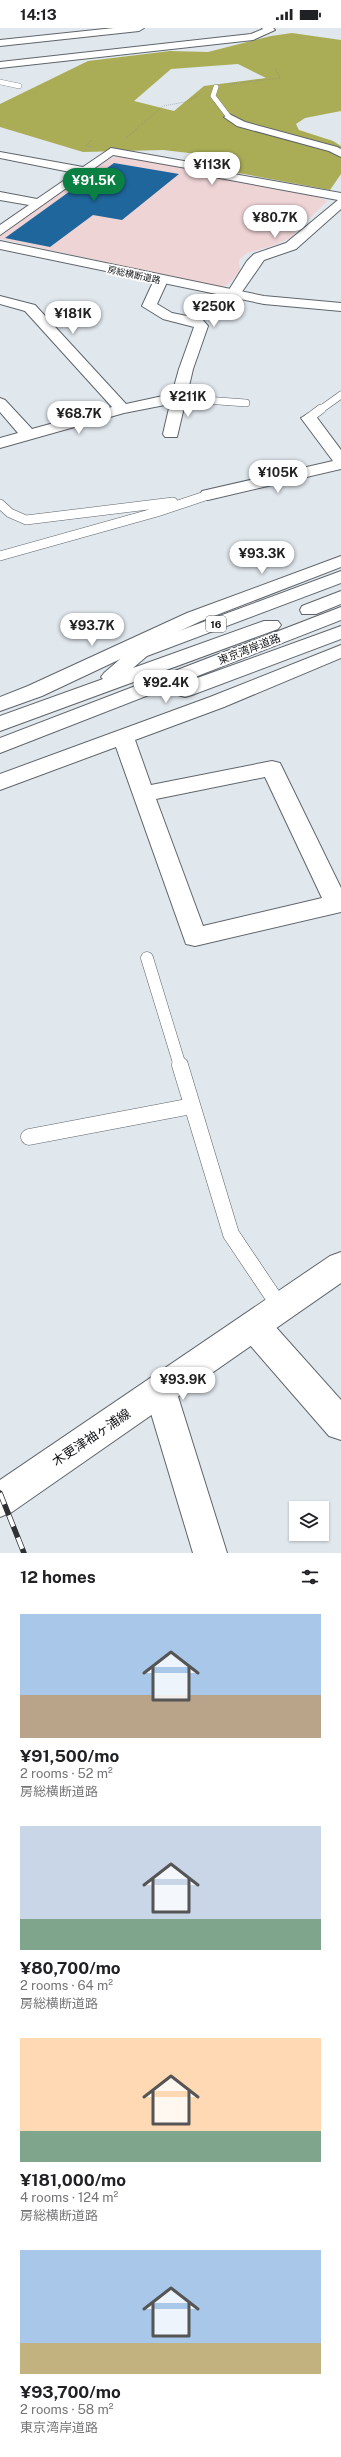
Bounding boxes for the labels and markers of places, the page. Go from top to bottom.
pin: ¥113K [184,152,240,186]
pin: ¥91.5K [61,168,127,202]
pin: ¥80.7K [242,205,308,239]
pin: ¥250K [186,294,242,328]
pin: ¥181K [45,301,101,335]
pin: ¥211K [160,384,216,418]
pin: ¥68.7K [46,401,112,435]
pin: ¥105K [250,460,306,494]
pin: ¥93.3K [229,541,295,575]
pin: ¥93.7K [59,613,125,647]
pin: ¥92.4K [133,670,199,704]
pin: ¥93.9K [150,1367,216,1401]

